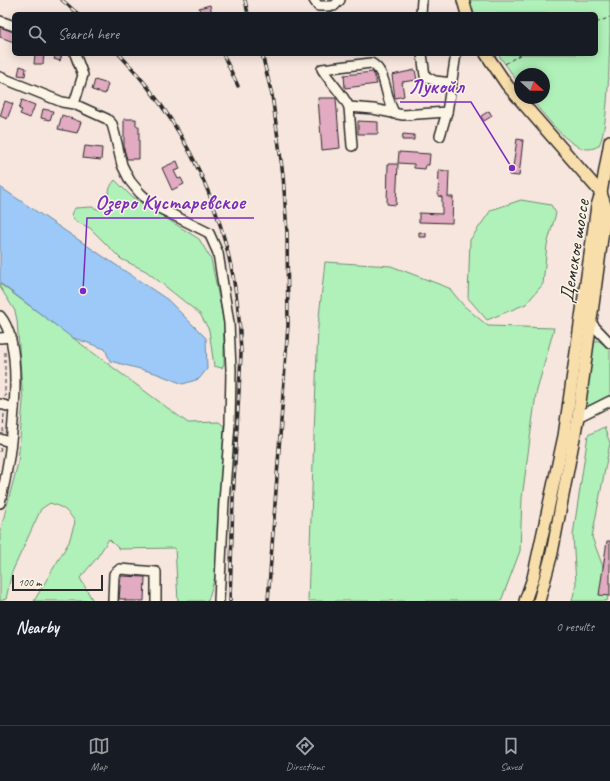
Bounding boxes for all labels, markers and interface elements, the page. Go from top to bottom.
search box [12,12,598,56]
icon: search [26,23,48,45]
text: Search here [58,25,119,44]
north arrow [514,68,550,104]
callout: Лукойл [400,69,471,102]
text: Лукойл [409,73,465,99]
callout: Озеро Кустаревское [87,185,254,218]
text: Озеро Кустаревское [95,189,247,216]
street label: Демское шоссе [554,196,595,304]
scale bar [12,573,103,592]
text: 100 m [18,575,42,589]
text: Nearby [16,617,59,638]
text: 0 results [556,619,594,635]
tab: Map [88,735,110,773]
tab: Directions [286,735,324,773]
tab: Saved [500,735,522,773]

